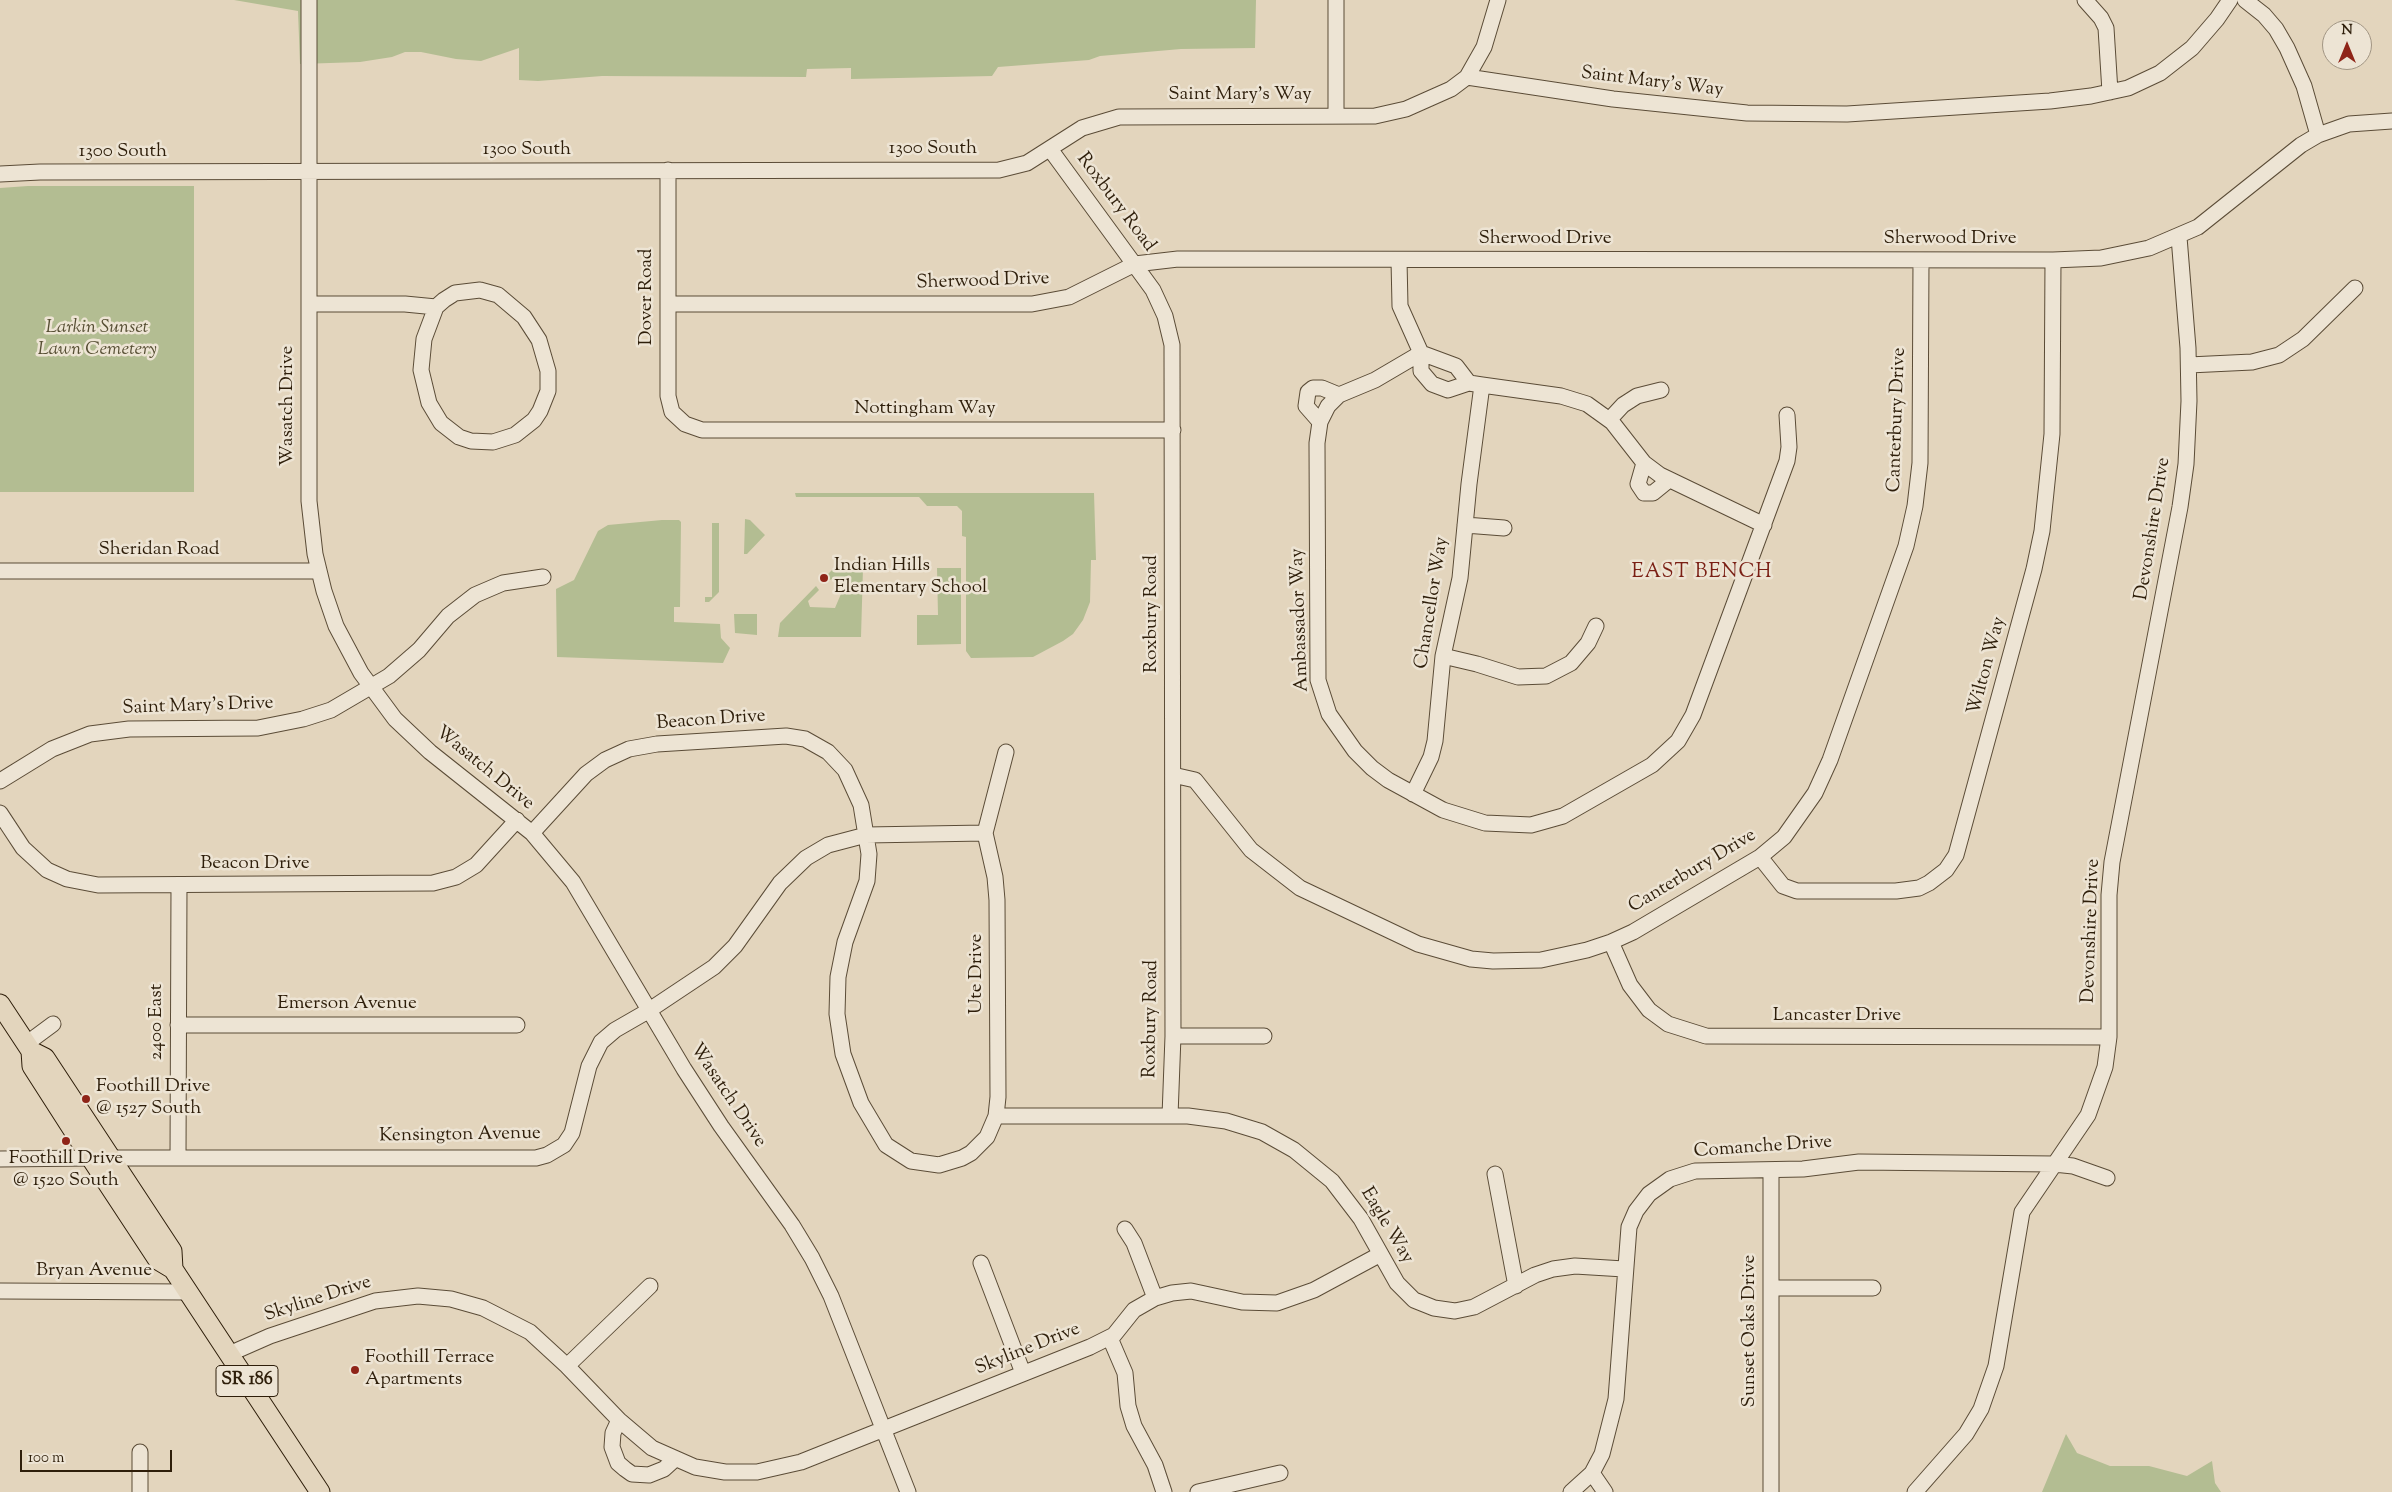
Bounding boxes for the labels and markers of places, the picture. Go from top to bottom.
place label: Indian Hills Elementary School [834,556,987,600]
marker: Indian Hills Elementary School [818,572,830,584]
place label: Foothill Drive @ 1527 South [96,1077,210,1121]
marker: Foothill Drive @ 1527 South [80,1093,92,1105]
marker: Foothill Drive @ 1520 South [60,1135,72,1147]
place label: Foothill Drive @ 1520 South [9,1149,123,1193]
place label: Foothill Terrace Apartments [365,1348,494,1392]
marker: Foothill Terrace Apartments [349,1364,361,1376]

